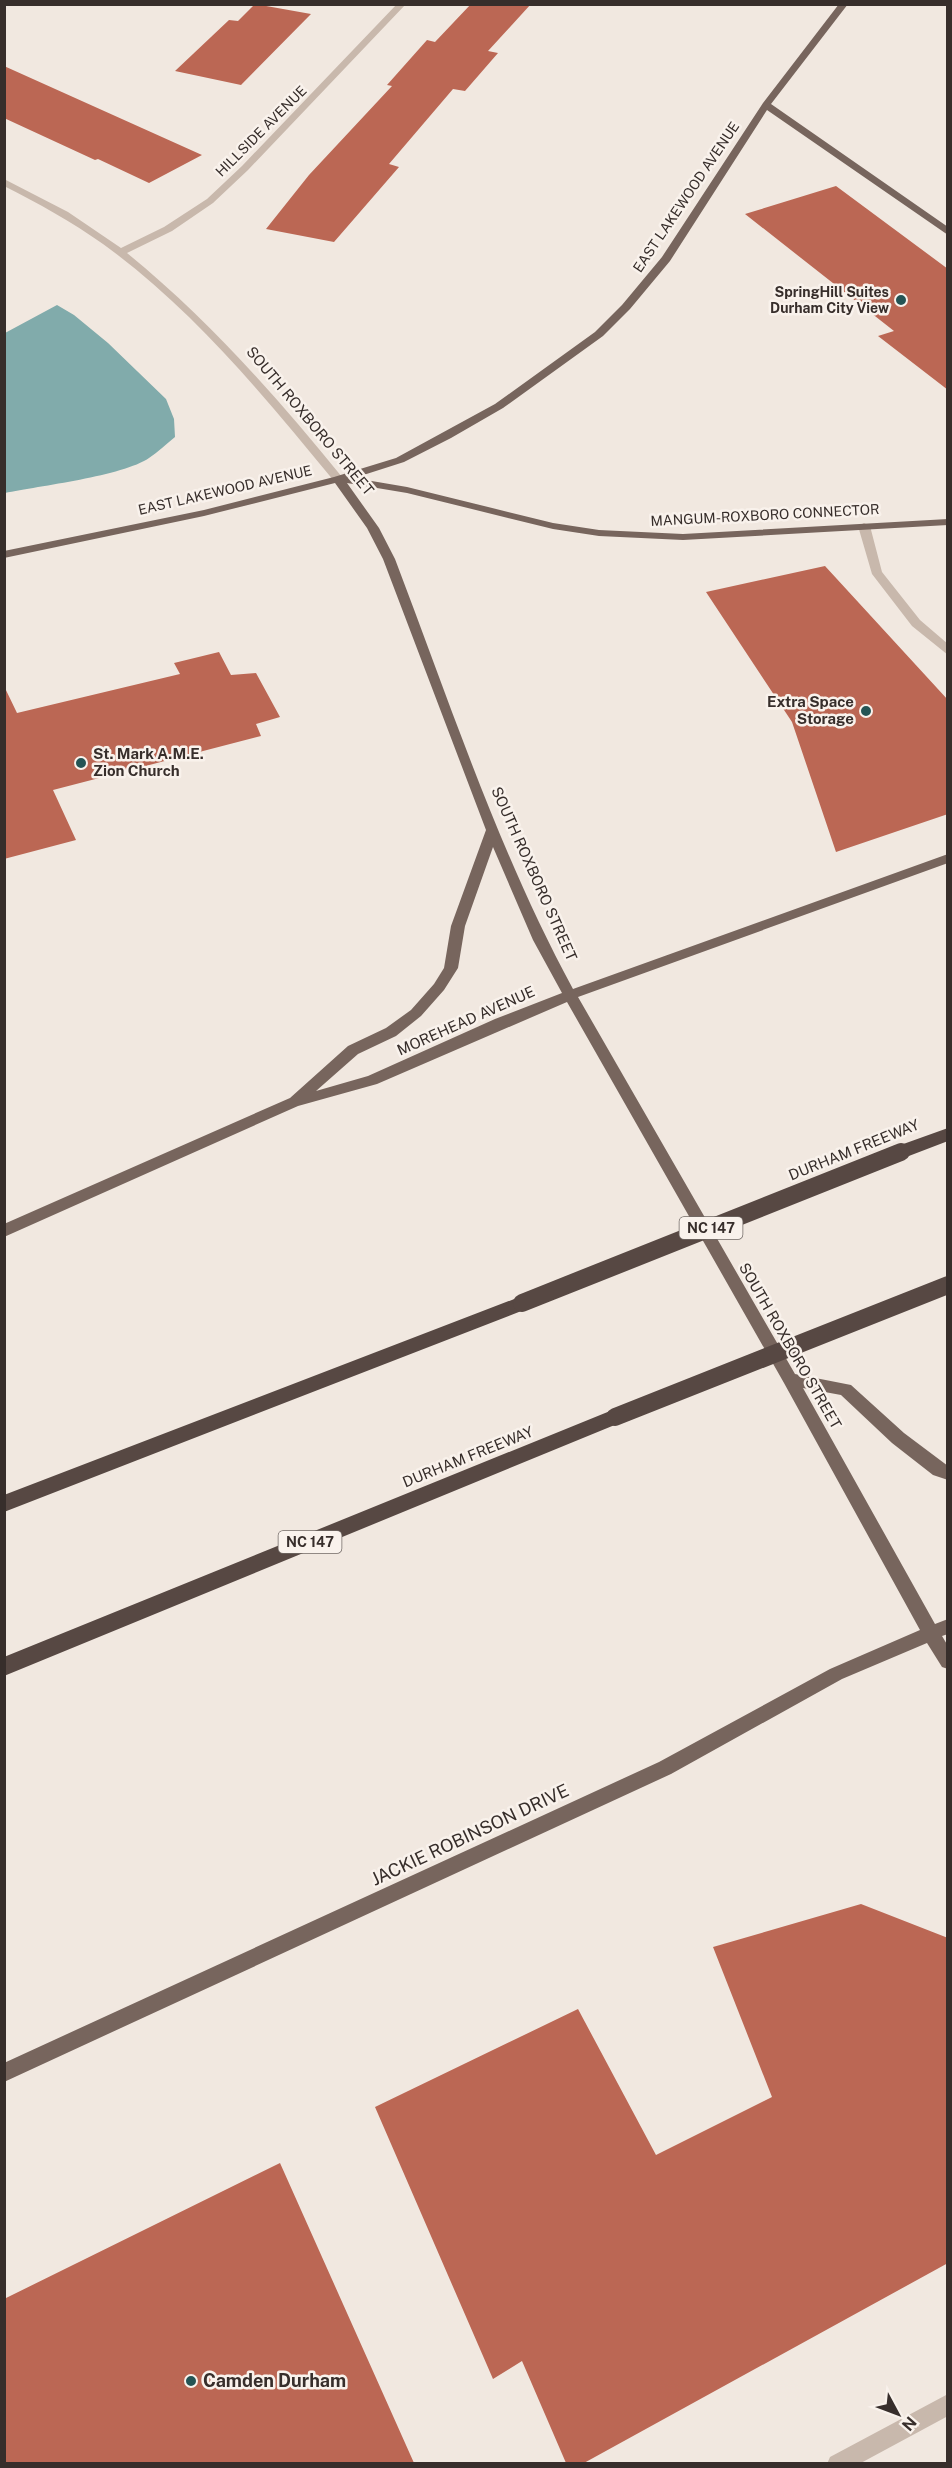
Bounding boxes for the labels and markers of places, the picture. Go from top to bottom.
place label: SpringHill Suites Durham City View [770,284,889,316]
marker: SpringHill Suites Durham City View [894,293,908,307]
place label: Extra Space Storage [767,693,854,727]
marker: Extra Space Storage [859,704,873,718]
place label: St. Mark A.M.E. Zion Church [93,745,204,779]
marker: St. Mark A.M.E. Zion Church [74,756,88,770]
place label: Camden Durham [203,2370,346,2391]
marker: Camden Durham [184,2374,198,2388]

